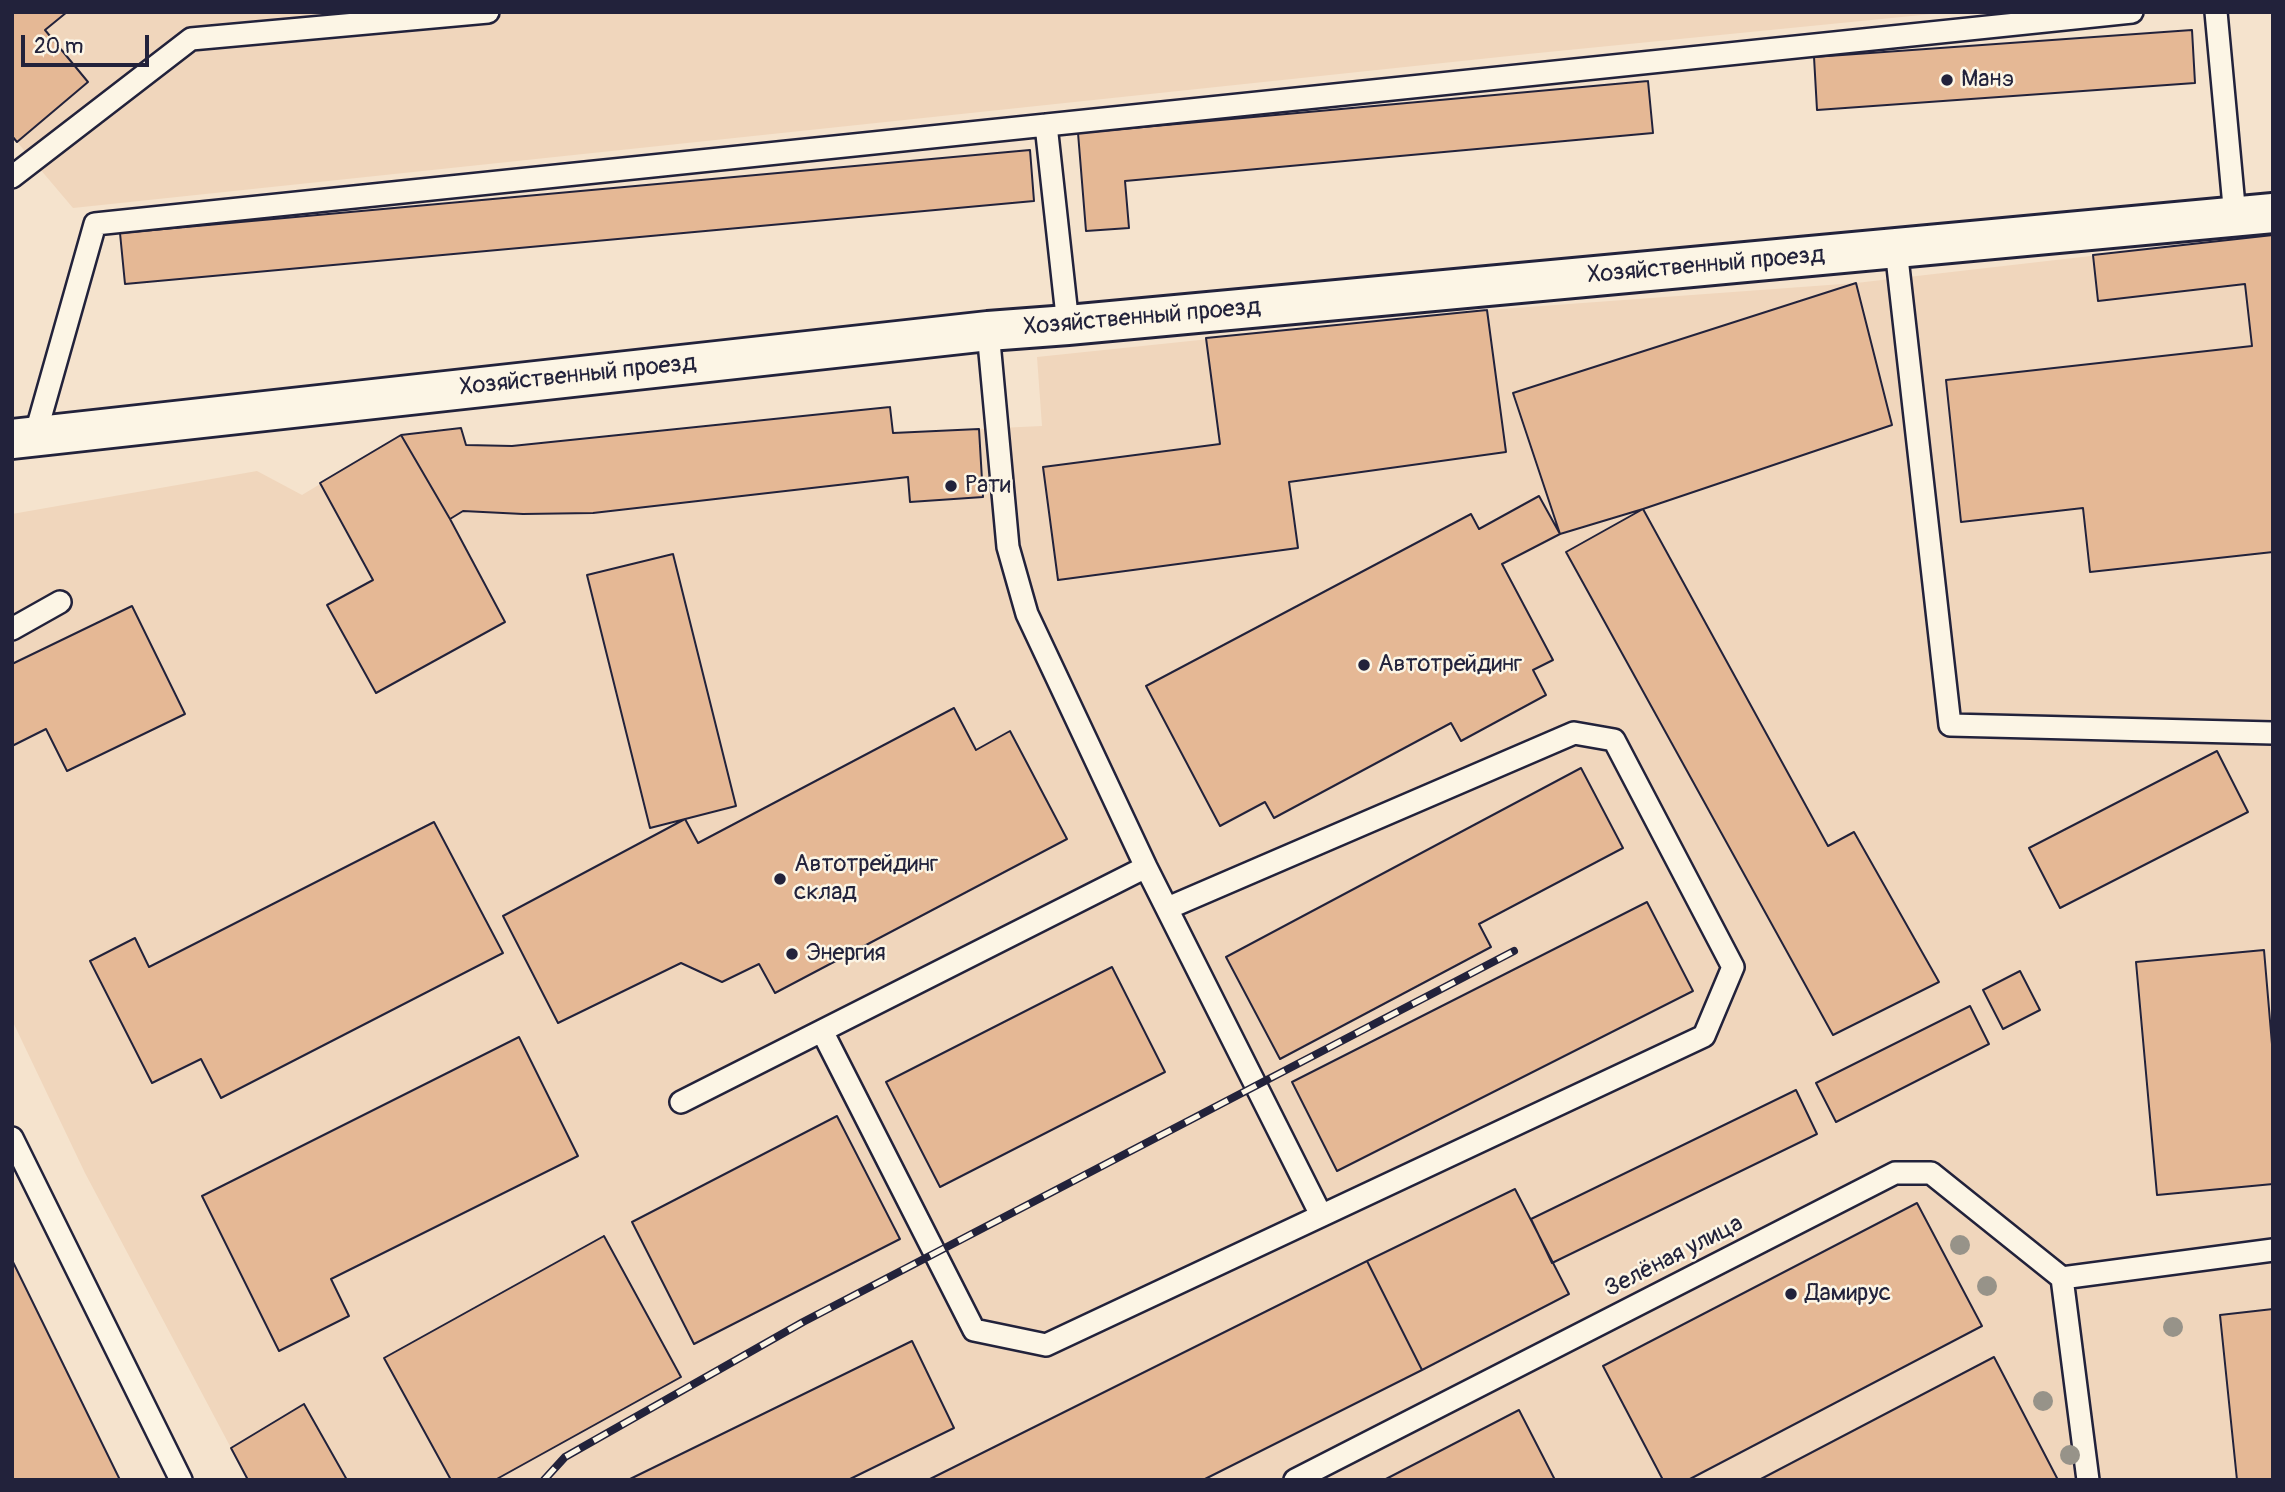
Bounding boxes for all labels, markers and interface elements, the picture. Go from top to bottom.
scale bar [24,21,152,65]
text: 20 m [34,33,83,60]
place label: Манэ [1961,66,2014,94]
marker: Манэ [1939,72,1955,88]
street label: Хозяйственный проезд [1586,241,1826,291]
street label: Хозяйственный проезд [1022,293,1262,343]
street label: Хозяйственный проезд [458,349,698,403]
place label: Рати [965,472,1011,500]
marker: Рати [943,478,959,494]
place label: Автотрейдинг [1378,651,1522,679]
marker: Автотрейдинг [1356,657,1372,673]
place label: Автотрейдинг склад [794,851,938,907]
marker: Автотрейдинг склад [772,871,788,887]
place label: Энергия [806,940,886,968]
marker: Энергия [784,946,800,962]
street label: Зелёная улица [1600,1210,1748,1304]
place label: Дамирус [1805,1280,1891,1308]
marker: Дамирус [1783,1286,1799,1302]

